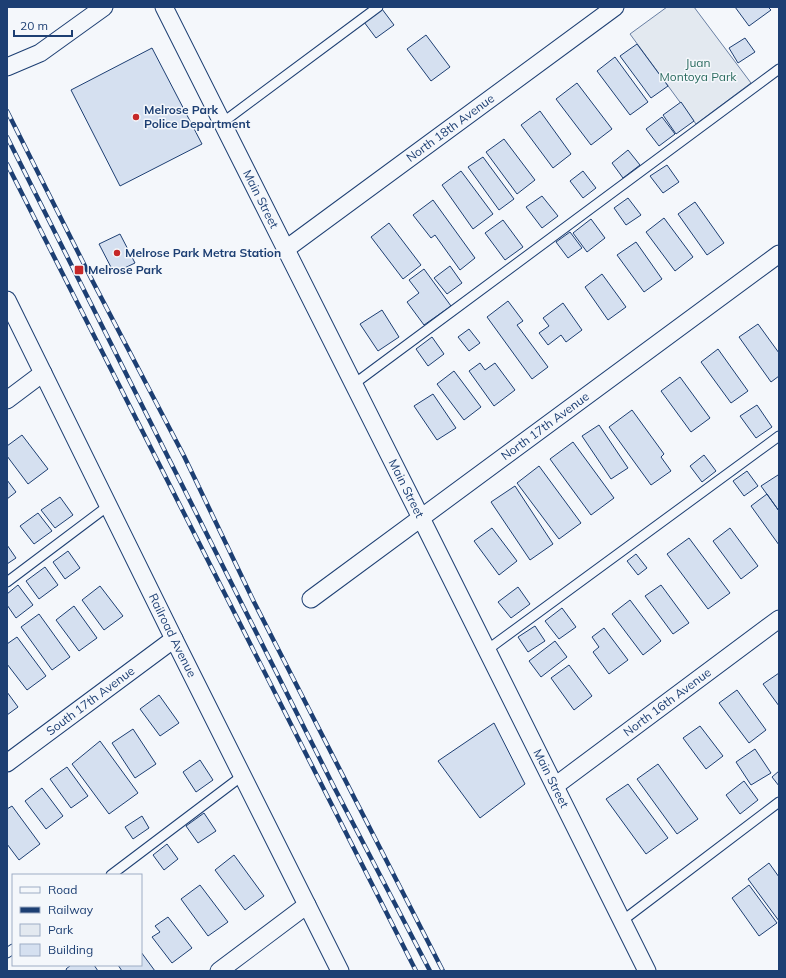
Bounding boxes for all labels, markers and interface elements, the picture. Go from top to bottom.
scale bar [14,12,72,38]
text: 20 m [20,18,48,33]
park label: Juan Montoya Park [660,55,737,84]
street label: North 18th Avenue [403,90,497,165]
place label: Melrose Park Police Department [144,102,251,131]
marker: Melrose Park Police Department [131,112,141,122]
street label: Main Street [240,167,282,231]
place label: Melrose Park Metra Station [125,245,281,260]
marker: Melrose Park Metra Station [112,248,122,258]
place label: Melrose Park [88,262,163,277]
marker: Melrose Park [73,264,85,276]
street label: North 17th Avenue [498,389,592,463]
street label: Main Street [386,456,428,520]
street label: Railroad Avenue [146,591,200,680]
street label: South 17th Avenue [43,663,137,738]
street label: North 16th Avenue [620,664,714,739]
street label: Main Street [530,746,572,810]
legend [12,874,142,966]
text: Road [48,882,77,897]
text: Railway [48,902,94,917]
text: Park [48,922,74,937]
text: Building [48,942,93,957]

